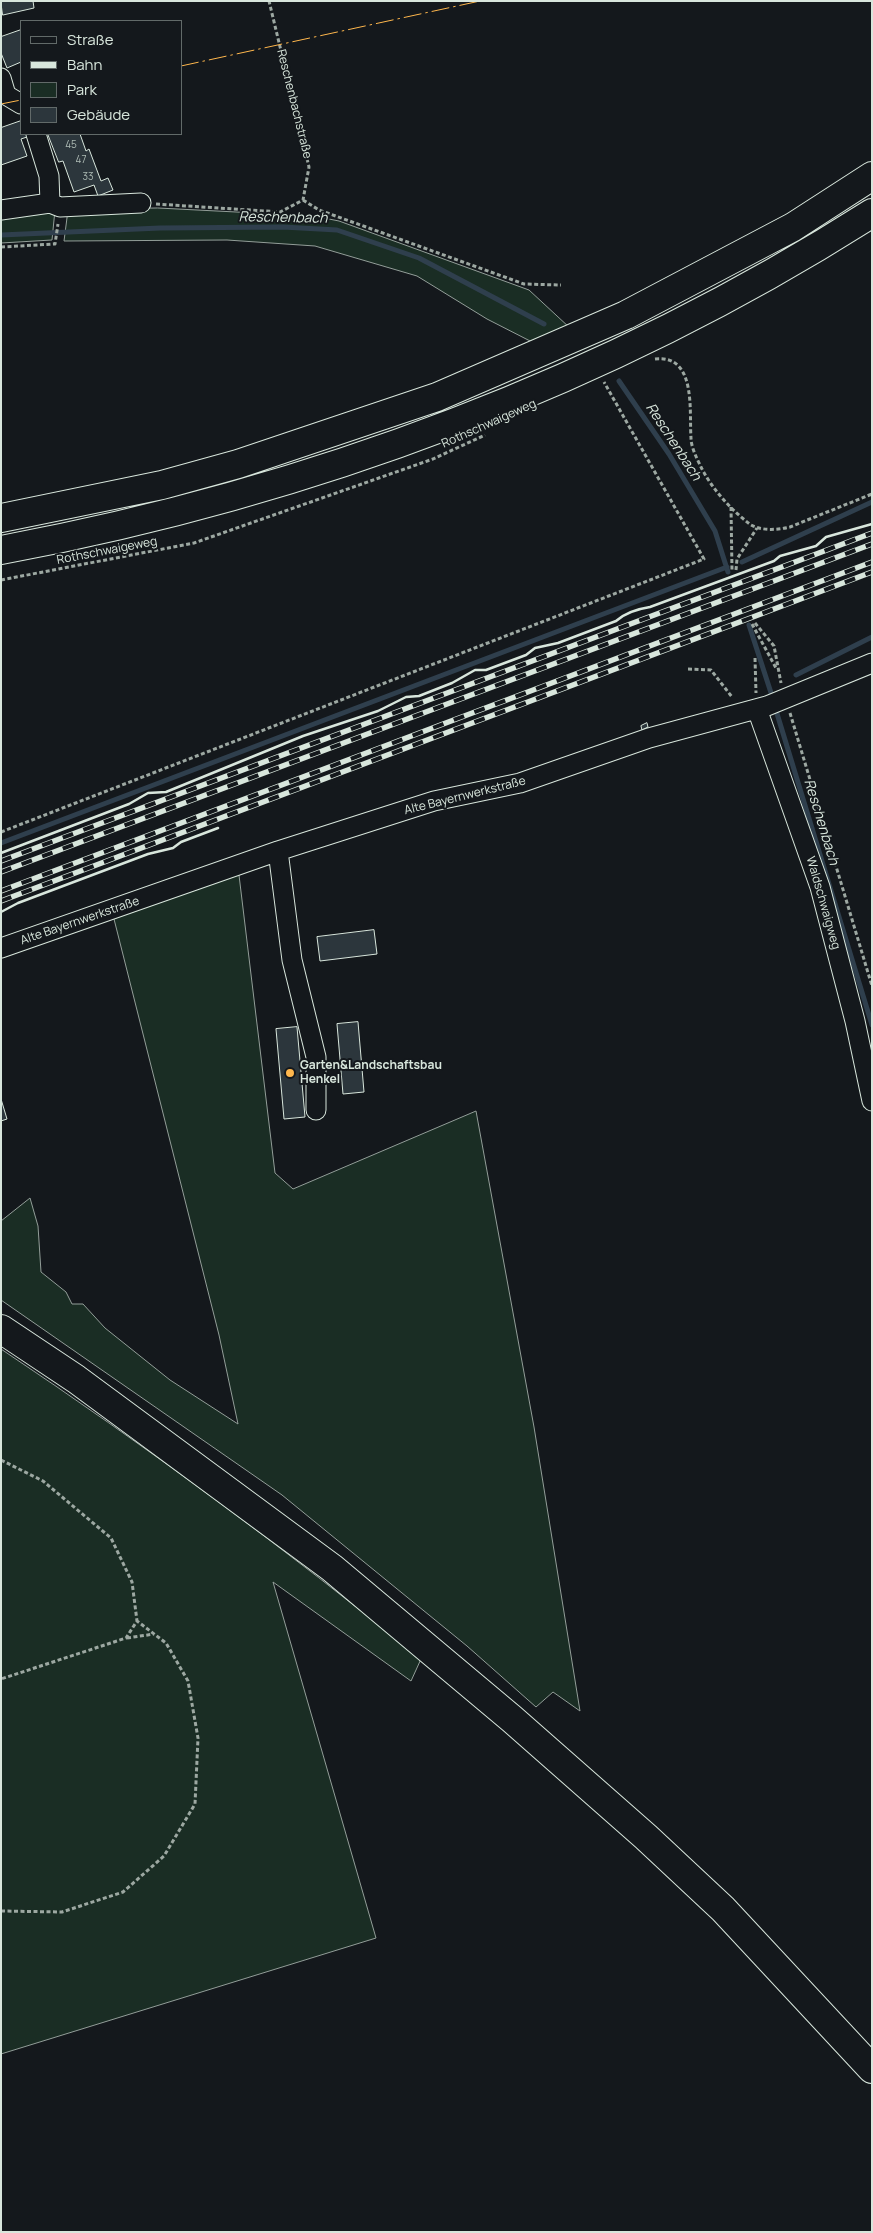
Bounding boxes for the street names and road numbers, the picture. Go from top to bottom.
street label: Reschenbachstraße [273,48,315,160]
street label: Rothschwaigeweg [440,397,538,451]
street label: Rothschwaigeweg [56,534,158,568]
street label: Alte Bayernwerkstraße [403,774,527,818]
street label: Waldschwaigweg [803,855,843,951]
street label: Alte Bayernwerkstraße [19,894,141,948]

